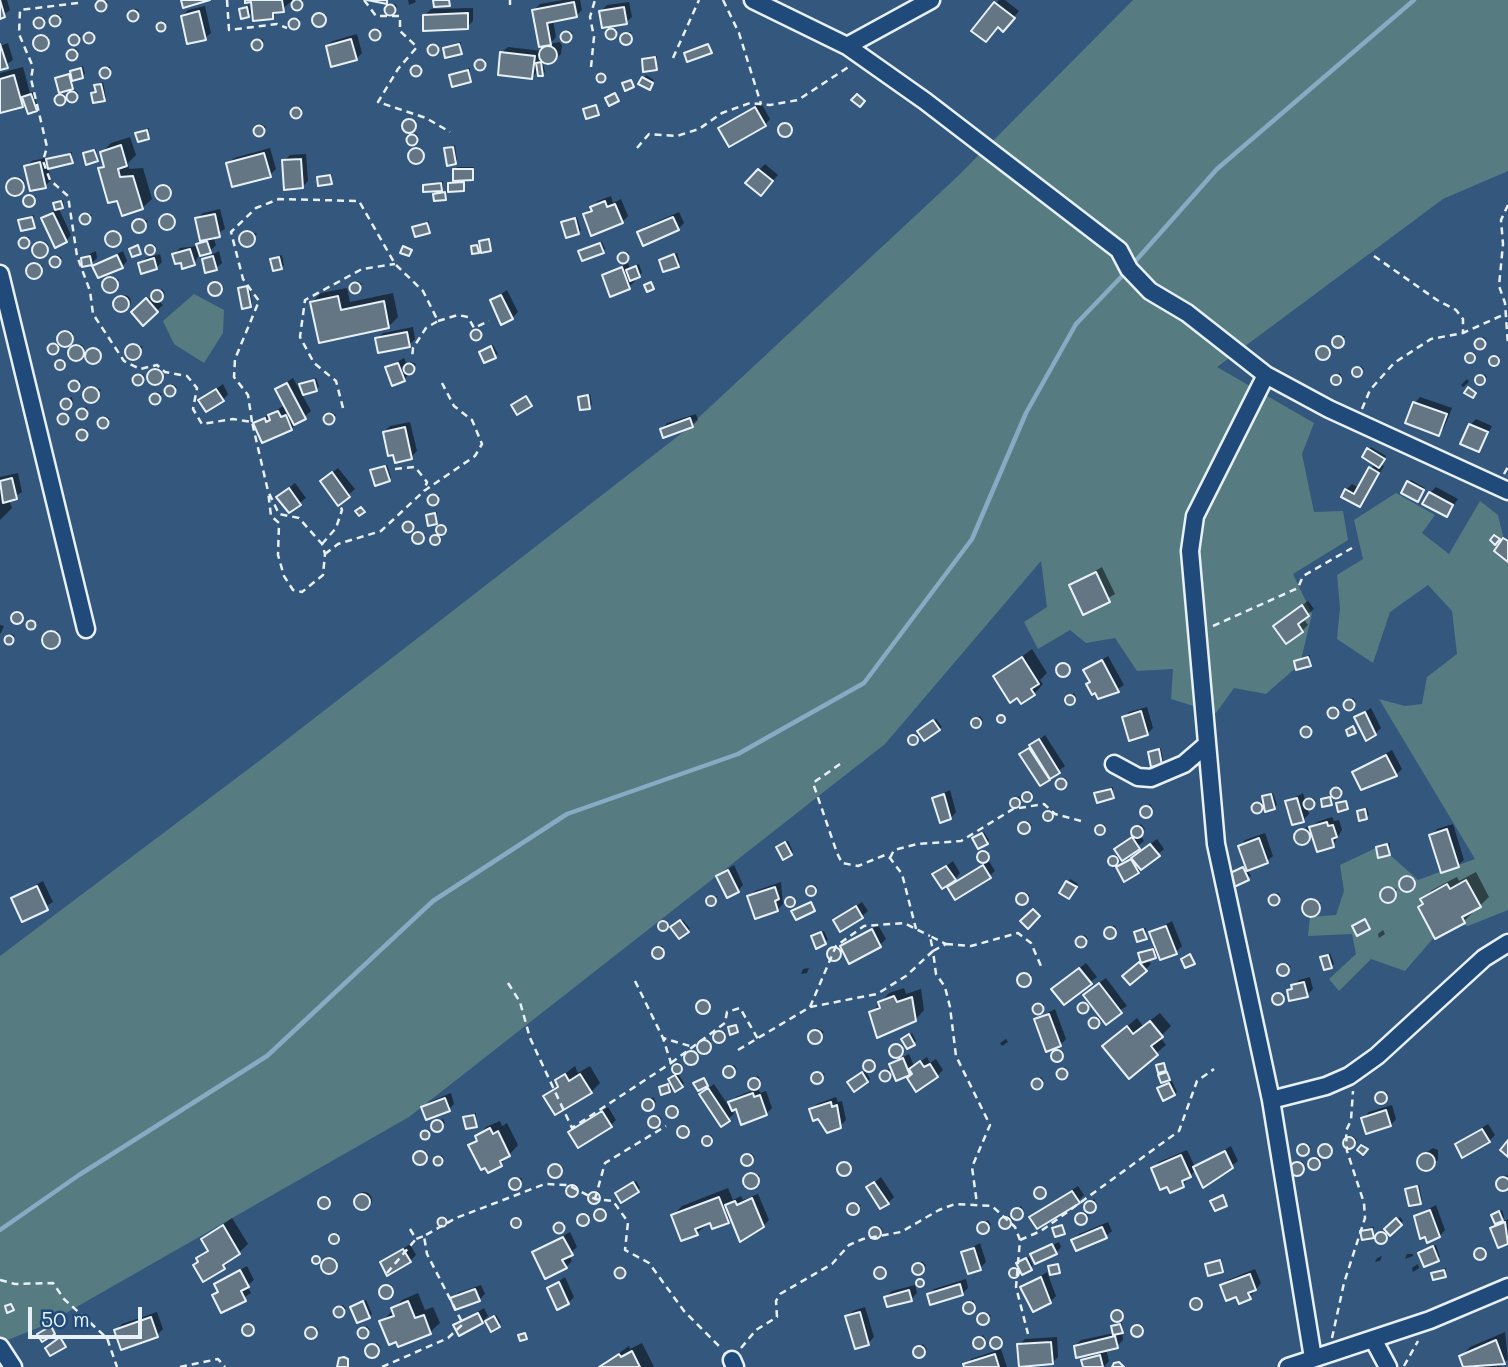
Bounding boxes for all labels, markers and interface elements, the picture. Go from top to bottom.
scale bar [32,1294,145,1338]
text: 50 m [41,1305,90,1332]

